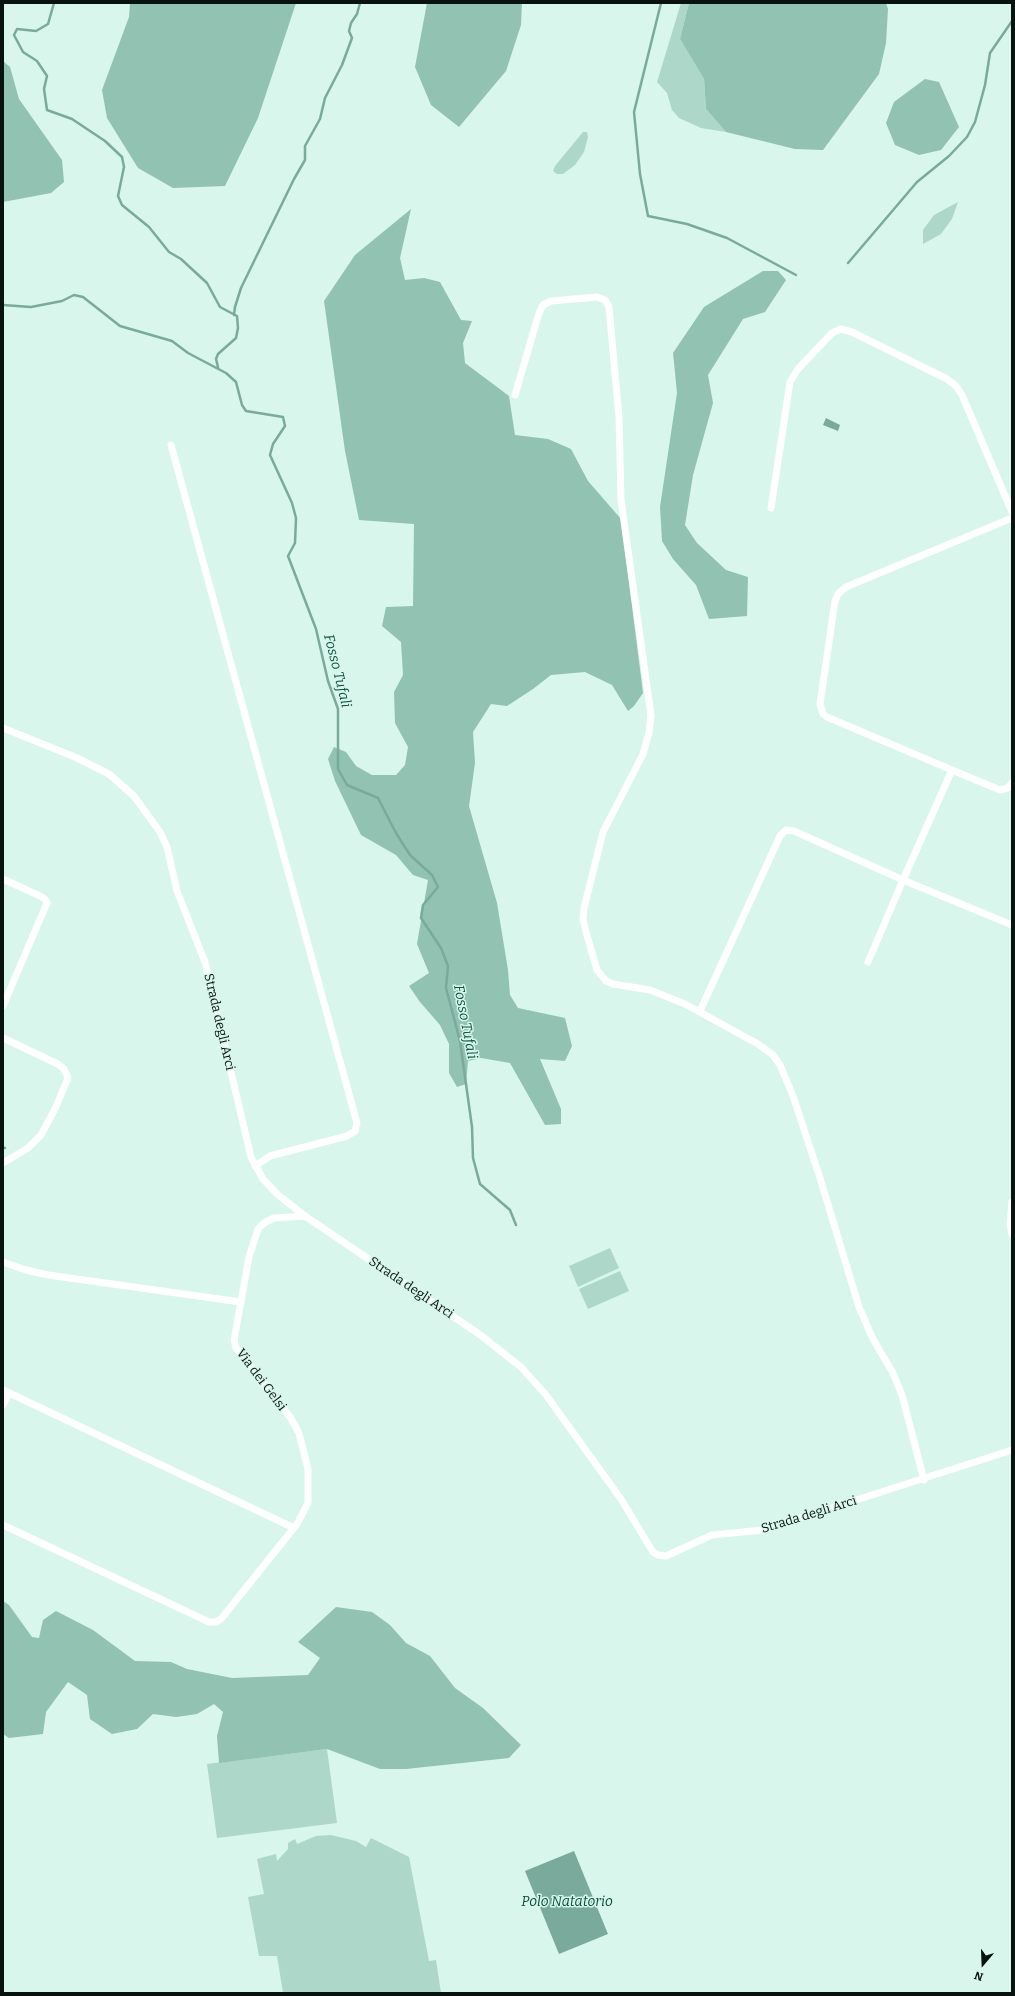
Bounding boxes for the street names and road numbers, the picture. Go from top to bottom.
street label: Strada degli Arci [200,972,238,1072]
street label: Strada degli Arci [366,1254,456,1322]
street label: Via dei Gelsi [233,1346,289,1414]
street label: Strada degli Arci [759,1493,859,1537]

